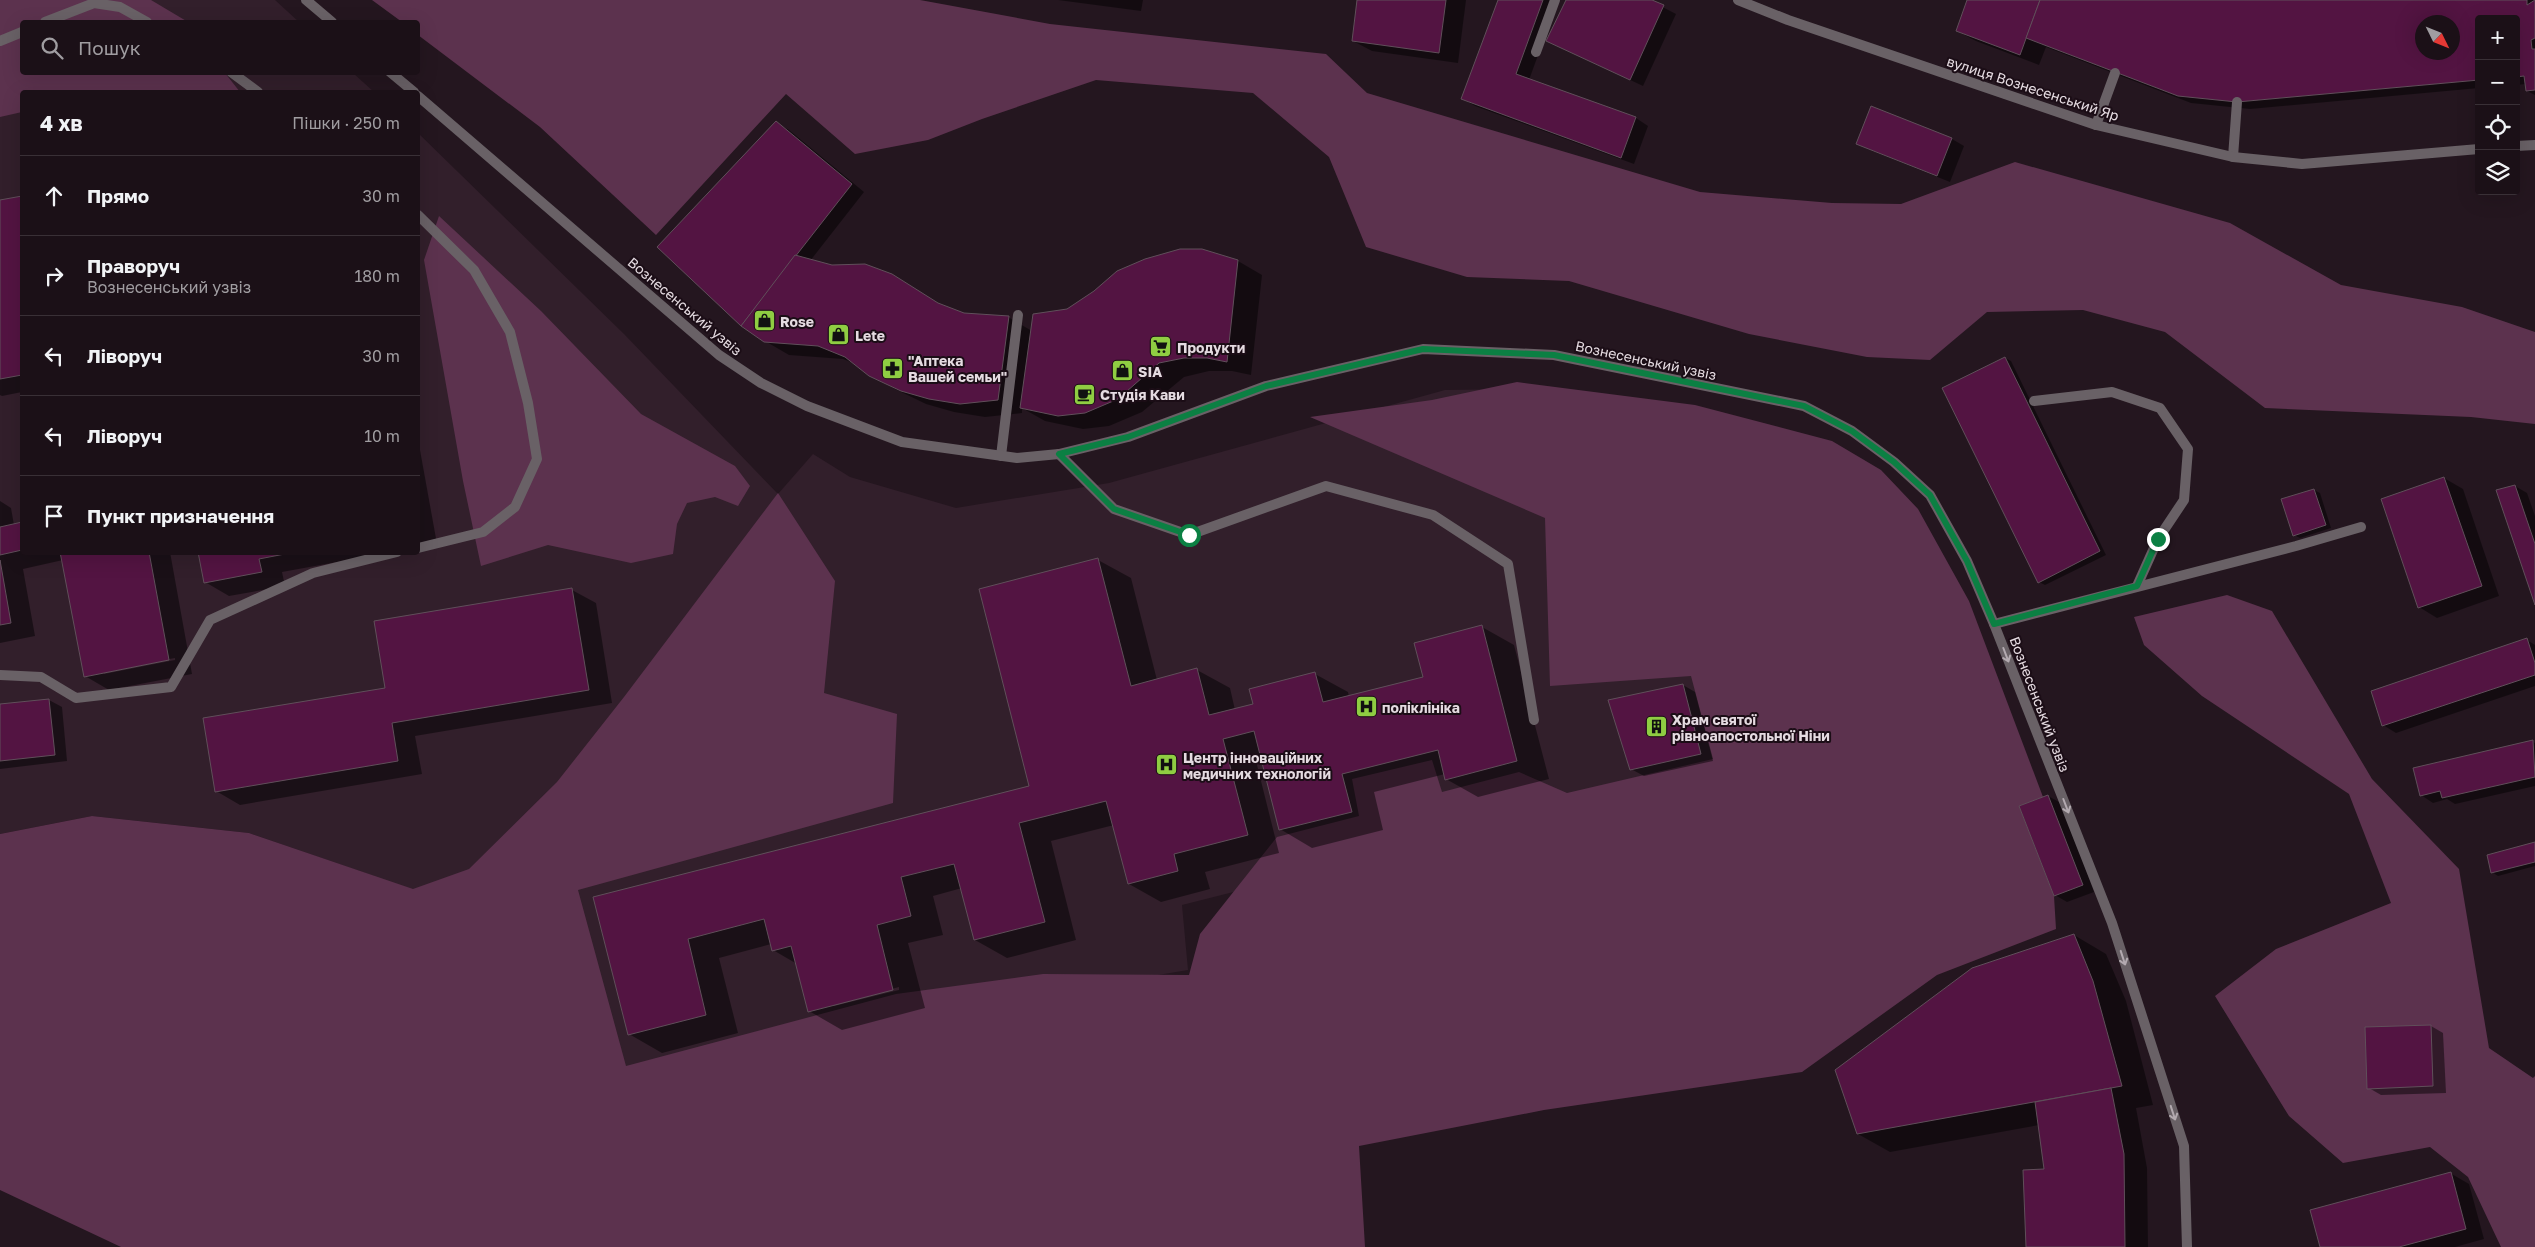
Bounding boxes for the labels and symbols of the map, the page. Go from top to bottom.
north arrow [2415,15,2460,60]
street label: вулиця Вознесенський Яр [1945,52,2121,124]
street label: Вознесенський узвіз [625,253,745,359]
shop icon: Rose [752,309,776,333]
place label: Rose [780,313,814,330]
shop icon: Lete [827,323,851,347]
place label: Lete [855,327,885,344]
supermarket icon: Продукти [1149,335,1173,359]
street label: Вознесенський узвіз [1574,337,1718,383]
place label: Продукти [1177,339,1245,356]
place label: "Аптека Вашей семьи" [908,352,1007,385]
pharmacy icon: "Аптека Вашей семьи" [880,356,904,380]
shop icon: SIA [1110,359,1134,383]
place label: SIA [1138,363,1162,380]
cafe icon: Студія Кави [1072,382,1096,406]
place label: Студія Кави [1100,386,1185,403]
route start [1178,524,1201,547]
route end [2147,528,2170,551]
street label: Вознесенський узвіз [2006,634,2074,774]
one-way arrow [2002,647,2012,662]
hospital icon: поліклініка [1354,695,1378,719]
place label: поліклініка [1382,699,1460,716]
place label: Храм святої рівноапостольної Ніни [1672,711,1830,744]
building icon: Храм святої рівноапостольної Ніни [1644,715,1668,739]
place label: Центр інноваційних медичних технологій [1183,749,1331,782]
hospital icon: Центр інноваційних медичних технологій [1155,753,1179,777]
one-way arrow [2062,798,2071,814]
one-way arrow [2119,950,2129,966]
one-way arrow [2169,1105,2178,1120]

